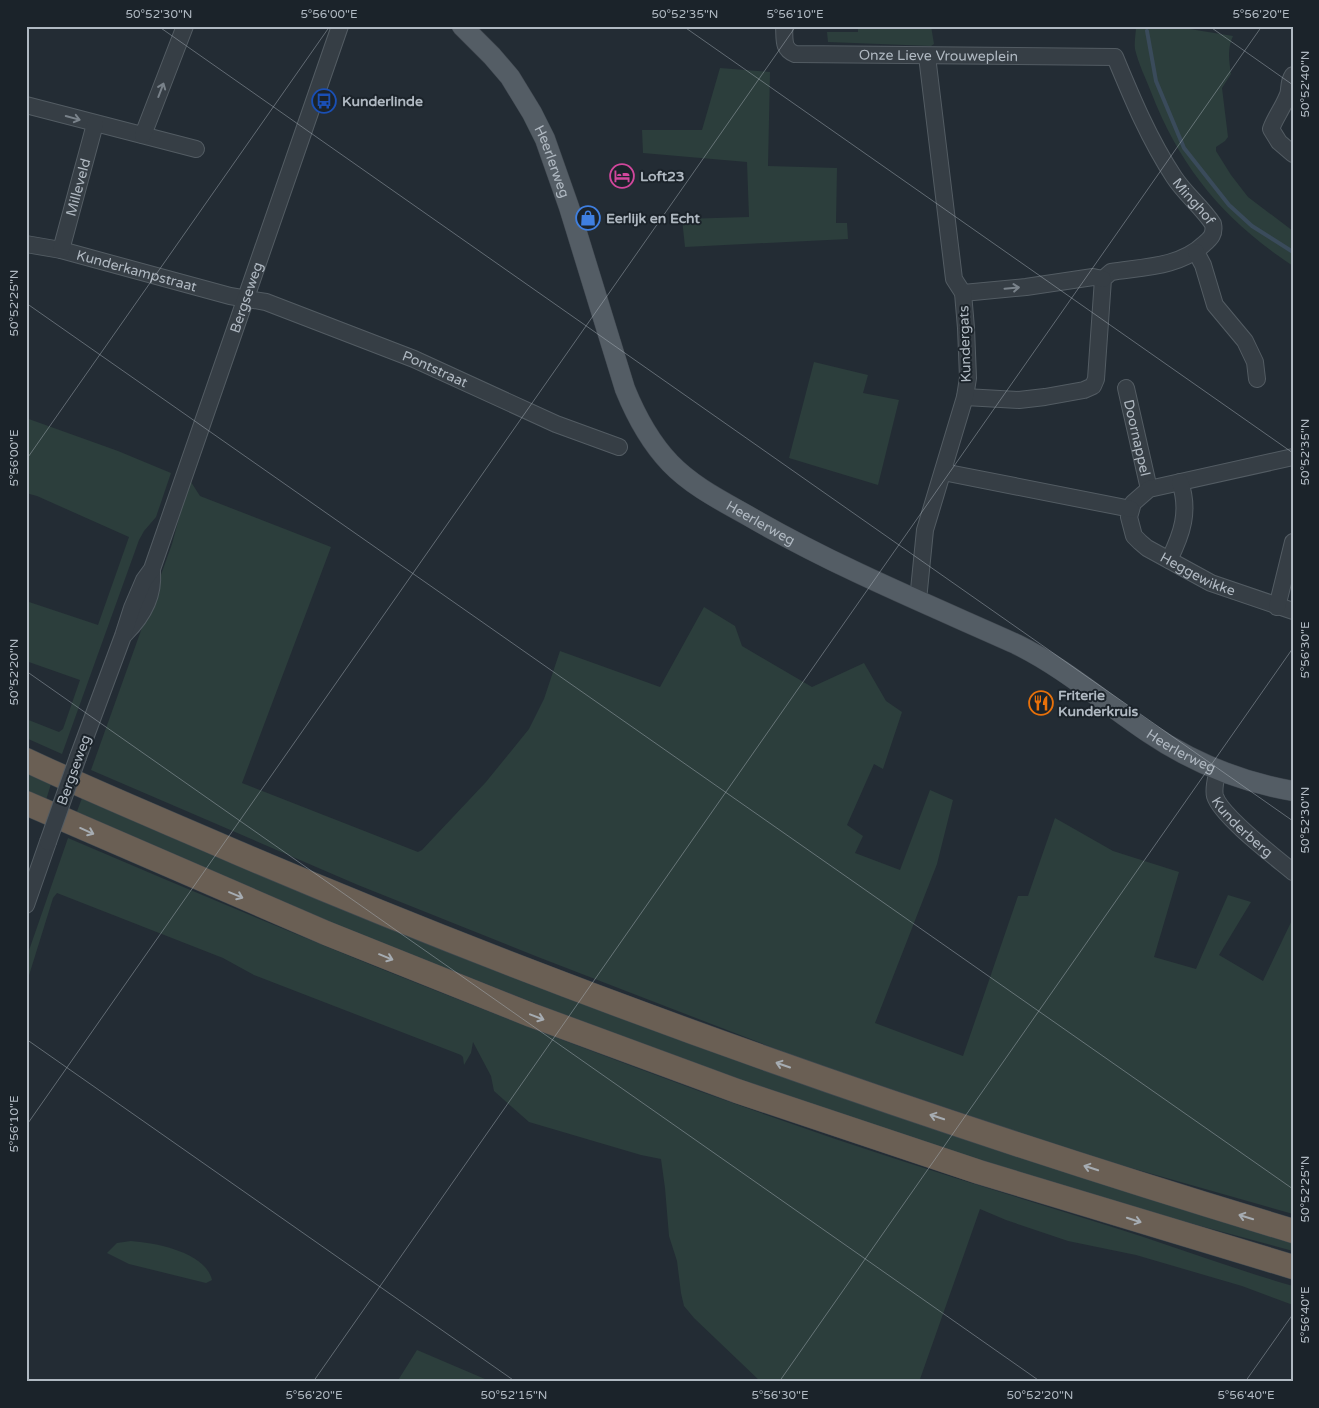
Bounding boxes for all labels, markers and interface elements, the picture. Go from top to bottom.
text: 50°52'30"N [126,7,193,21]
text: 5°56'00"E [300,7,358,21]
text: 50°52'35"N [652,7,719,21]
text: 5°56'10"E [766,7,824,21]
text: 5°56'20"E [1232,7,1290,21]
street label: Onze Lieve Vrouweplein [859,46,1018,65]
text: 50°52'40"N [1298,51,1312,118]
one-way arrow [156,83,166,98]
bus stop icon: Kunderlinde [311,88,337,114]
place label: Kunderlinde [342,93,423,110]
one-way arrow [65,113,81,123]
street label: Heerlerweg [531,122,574,200]
street label: Milleveld [62,156,94,218]
hotel icon: Loft23 [609,163,635,189]
place label: Loft23 [640,168,685,185]
street label: Minghof [1169,174,1220,228]
shop icon: Eerlijk en Echt [575,205,601,231]
place label: Eerlijk en Echt [606,210,700,227]
street label: Kunderkampstraat [75,246,199,295]
street label: Bergseweg [226,260,266,335]
text: 50°52'25"N [7,270,21,337]
one-way arrow [1003,284,1019,293]
street label: Kundergats [955,305,975,383]
street label: Pontstraat [400,347,471,391]
street label: Doornappel [1120,398,1154,478]
text: 50°52'35"N [1298,419,1312,486]
text: 5°56'00"E [7,429,21,487]
street label: Heerlerweg [723,497,798,549]
street label: Heggewikke [1157,548,1238,599]
text: 5°56'30"E [1298,621,1312,679]
text: 50°52'20"N [7,639,21,706]
place label: Friterie Kunderkruis [1058,687,1139,720]
restaurant icon: Friterie Kunderkruis [1028,690,1054,716]
street label: Heerlerweg [1143,725,1218,776]
street label: Bergseweg [53,732,95,808]
text: 50°52'30"N [1298,787,1312,854]
street label: Kunderberg [1208,793,1276,861]
one-way arrow [79,826,94,836]
one-way arrow [228,890,243,900]
one-way arrow [378,953,393,962]
one-way arrow [529,1013,544,1022]
one-way arrow [776,1060,791,1069]
text: 5°56'10"E [7,1095,21,1153]
one-way arrow [929,1112,945,1122]
text: 50°52'25"N [1298,1156,1312,1223]
one-way arrow [1084,1162,1100,1172]
one-way arrow [1238,1211,1254,1221]
one-way arrow [1126,1215,1142,1225]
text: 5°56'40"E [1298,1286,1312,1344]
text: 5°56'20"E [285,1388,343,1402]
text: 50°52'15"N [481,1388,548,1402]
text: 5°56'30"E [751,1388,809,1402]
text: 50°52'20"N [1007,1388,1074,1402]
text: 5°56'40"E [1217,1388,1275,1402]

